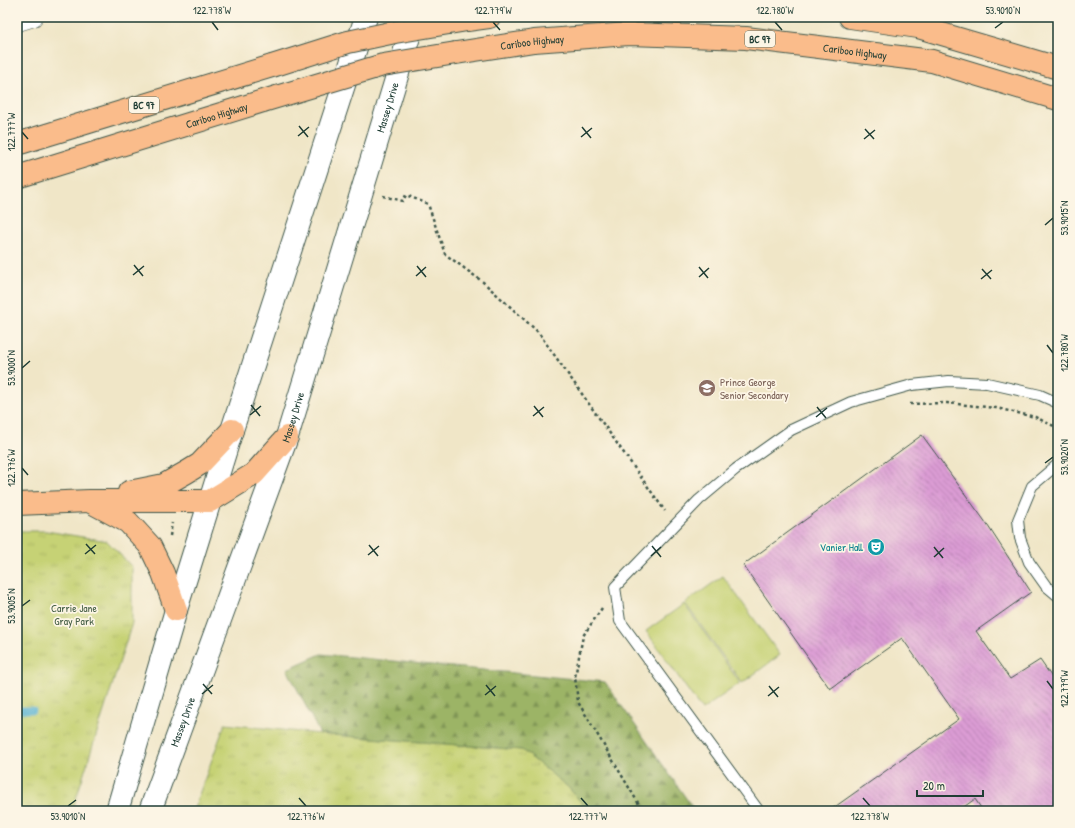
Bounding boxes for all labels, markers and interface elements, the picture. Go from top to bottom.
text: 122.778°W [193,4,232,17]
text: 122.779°W [474,4,512,17]
text: 122.780°W [756,4,795,17]
text: 53.9010°N [986,4,1020,17]
road number: BC 97 [745,31,775,47]
street label: Cariboo Highway [499,32,565,53]
street label: Cariboo Highway [822,41,888,62]
street label: Massey Drive [373,80,402,134]
road number: BC 97 [129,97,159,113]
street label: Cariboo Highway [184,99,250,131]
text: 122.777°W [5,112,18,151]
text: 53.9015°N [1058,201,1071,235]
text: 122.780°W [1058,333,1071,372]
text: 53.9000°N [5,350,18,386]
place label: Prince George Senior Secondary [720,375,789,402]
school or university icon: Prince George Senior Secondary [697,378,717,398]
street label: Massey Drive [279,390,307,444]
text: 53.9020°N [1058,439,1071,475]
text: 122.776°W [5,448,18,487]
theatre icon: Vanier Hall [866,537,886,557]
place label: Vanier Hall [820,540,863,554]
text: 53.9005°N [5,588,18,624]
park label: Carrie Jane Gray Park [51,601,98,628]
text: 122.779°W [1058,670,1071,708]
street label: Massey Drive [167,695,198,748]
scale bar [917,772,983,798]
text: 20 m [923,777,945,794]
text: 53.9010°N [51,810,85,823]
text: 122.776°W [287,810,326,823]
text: 122.777°W [569,810,608,823]
text: 122.778°W [851,810,890,823]

